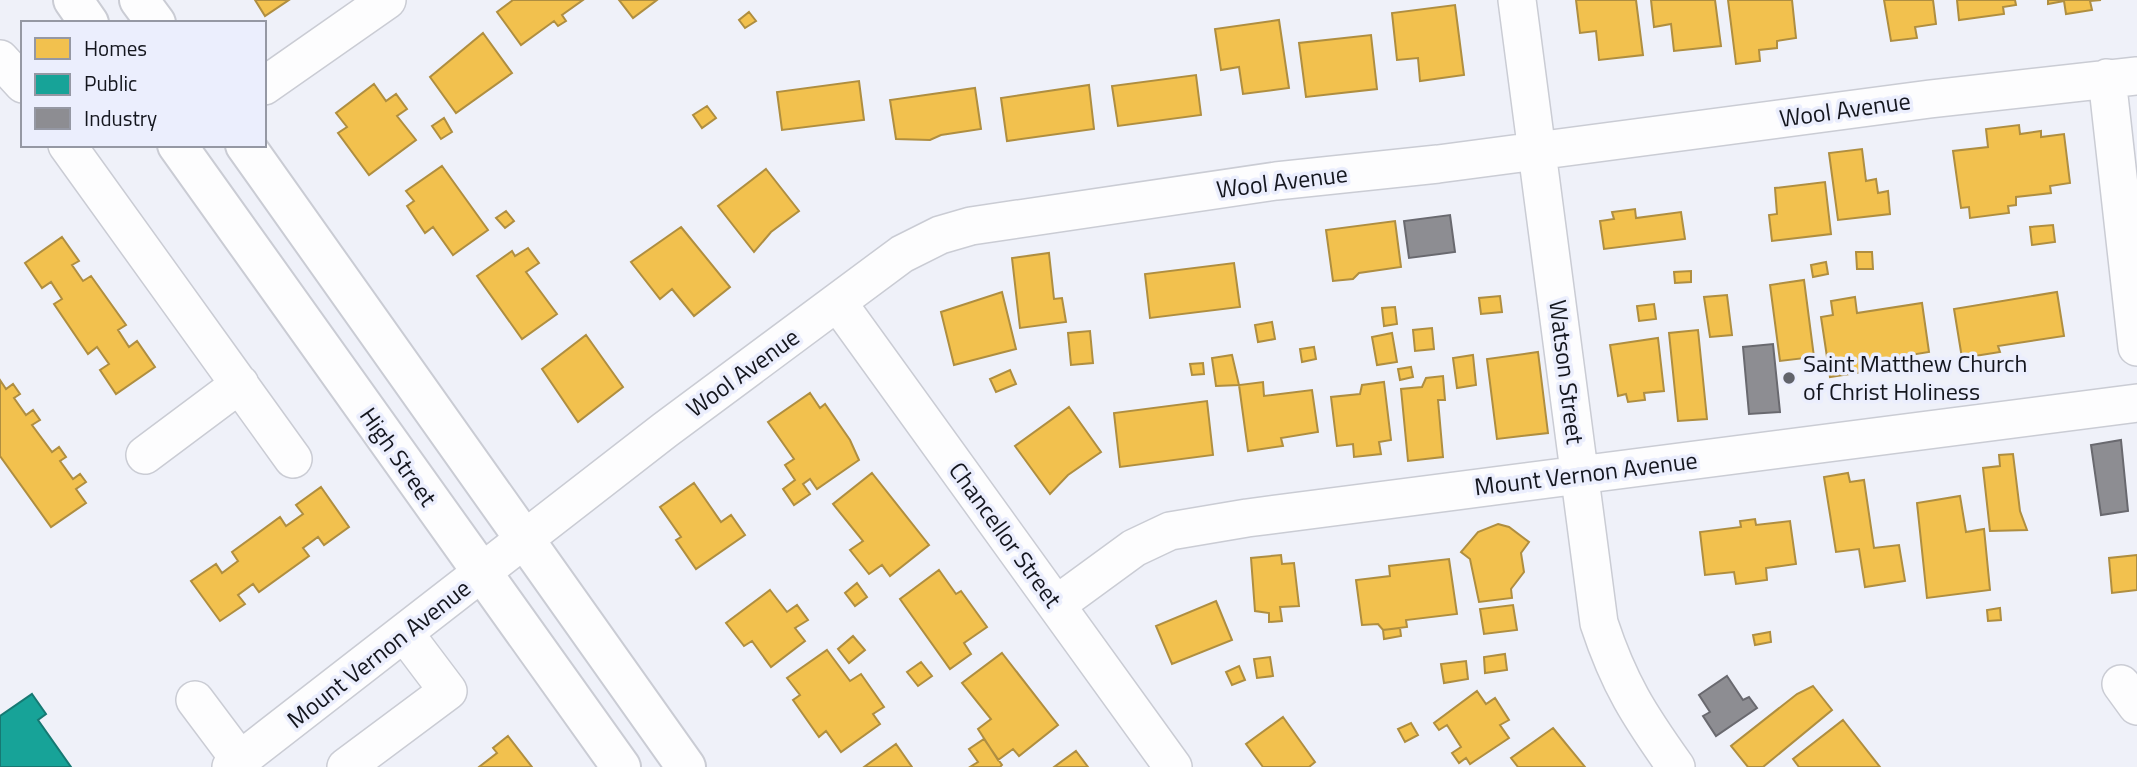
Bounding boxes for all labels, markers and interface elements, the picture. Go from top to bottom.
legend [21,21,266,147]
text: Homes [84,32,147,64]
text: Public [84,67,137,99]
street label: Wool Avenue [1777,82,1913,136]
text: Industry [84,102,157,134]
street label: Wool Avenue [1214,155,1350,207]
street label: Watson Street [1540,298,1594,447]
street label: Wool Avenue [678,319,806,426]
place label: Saint Matthew Church of Christ Holiness [1803,345,2027,409]
marker: Saint Matthew Church of Christ Holiness [1781,370,1797,386]
street label: High Street [351,399,447,514]
street label: Mount Vernon Avenue [1472,441,1699,505]
street label: Chancellor Street [941,454,1071,615]
street label: Mount Vernon Avenue [279,570,478,736]

